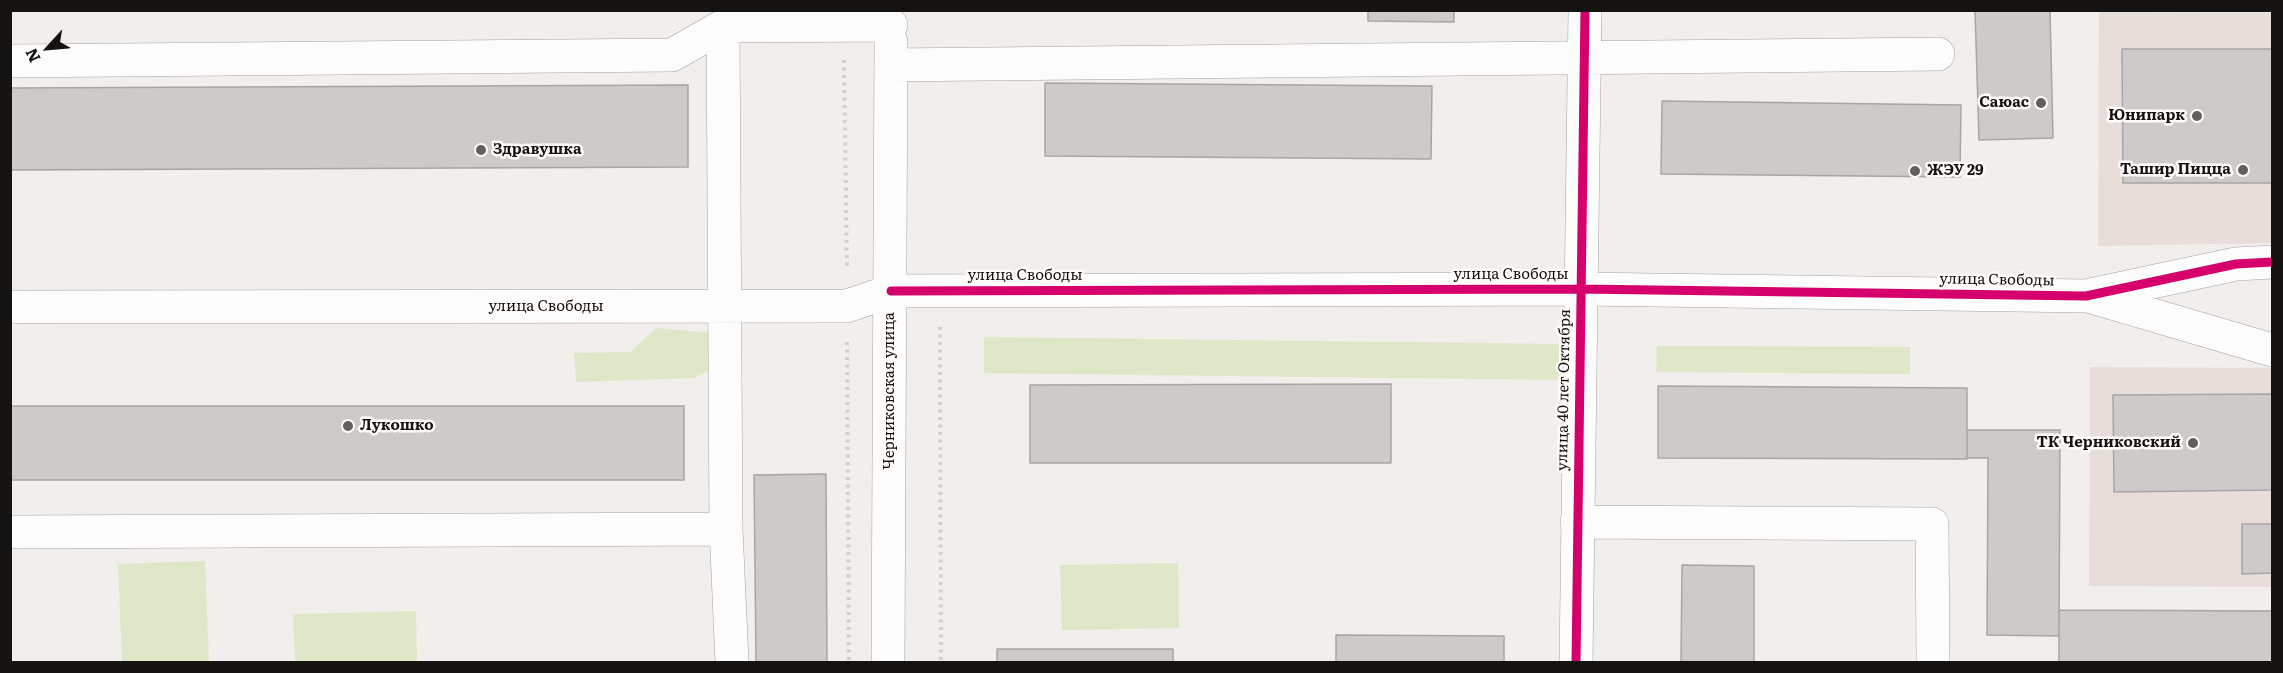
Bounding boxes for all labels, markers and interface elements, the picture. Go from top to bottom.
north arrow [18,18,78,78]
text: N [18,45,46,67]
place label: Саюас [1979,94,2029,112]
marker: Саюас [2034,96,2048,110]
place label: Юнипарк [2108,107,2185,125]
marker: Юнипарк [2190,109,2204,123]
place label: Здравушка [493,141,582,159]
marker: Здравушка [474,143,488,157]
place label: Ташир Пицца [2120,161,2231,179]
place label: ЖЭУ 29 [1927,162,1984,180]
marker: Ташир Пицца [2236,163,2250,177]
marker: ЖЭУ 29 [1908,164,1922,178]
street label: улица Свободы [1453,266,1569,284]
street label: улица Свободы [967,267,1083,285]
street label: улица Свободы [1939,270,2055,290]
street label: улица Свободы [488,298,604,316]
street label: улица 40 лет Октября [1554,309,1574,471]
street label: Черниковская улица [881,312,899,470]
place label: Лукошко [360,417,434,435]
marker: Лукошко [341,419,355,433]
place label: ТК Черниковский [2037,434,2181,452]
marker: ТК Черниковский [2186,436,2200,450]

